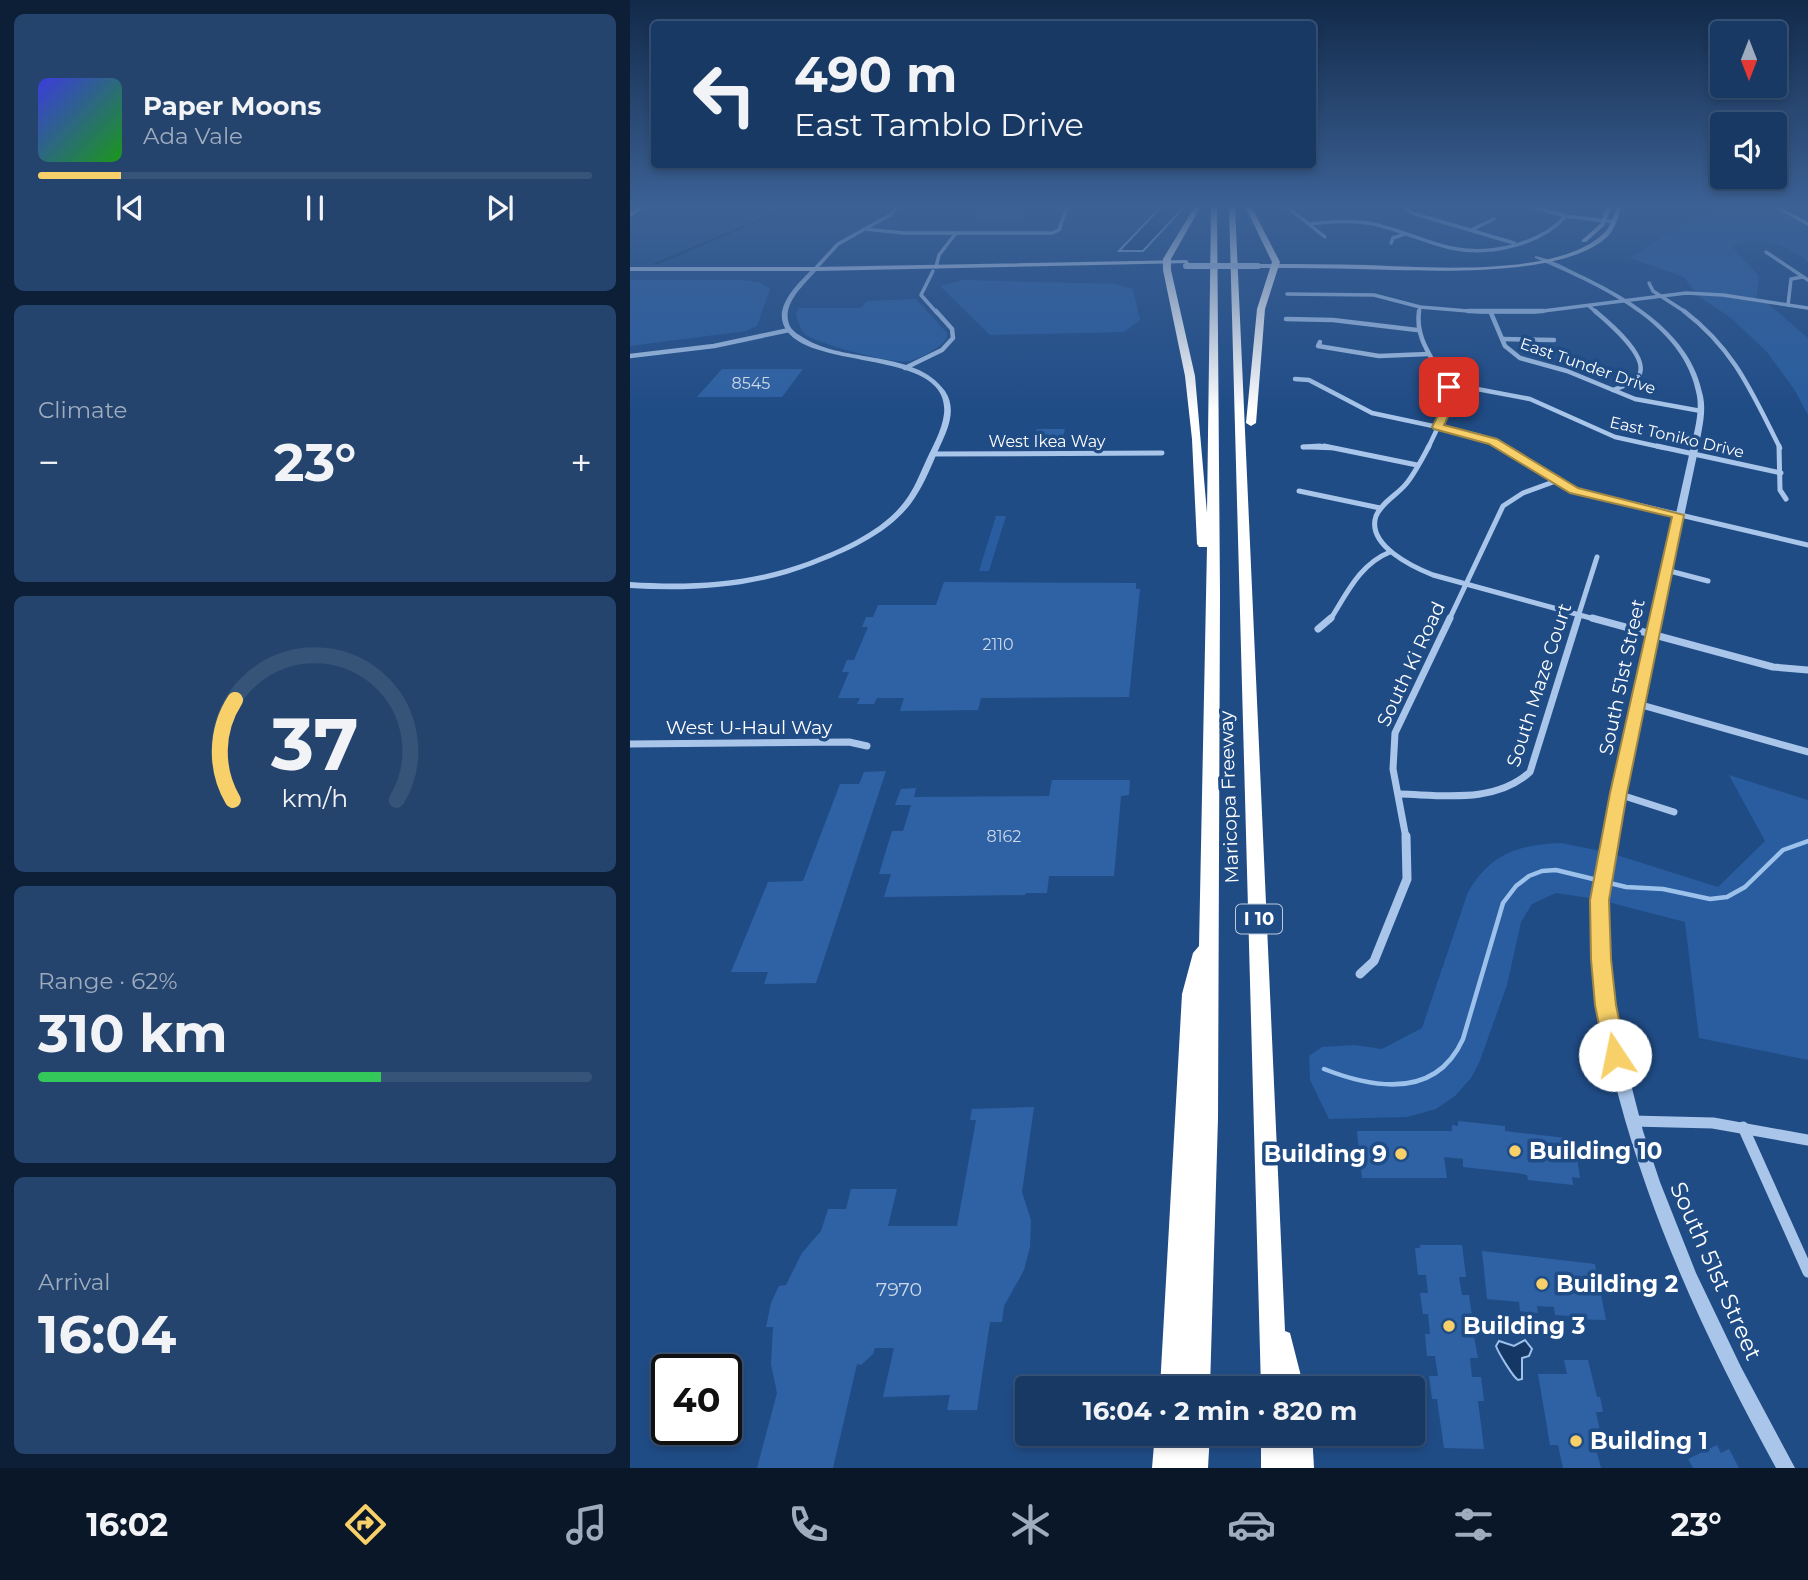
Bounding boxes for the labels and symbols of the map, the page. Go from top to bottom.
north arrow [1710,21,1787,98]
street label: East Tunder Drive [1518,334,1658,398]
pin [1419,357,1479,417]
house number: 8545 [732,374,770,393]
street label: East Toniko Drive [1608,412,1746,462]
street label: West Ikea Way [989,432,1106,451]
street label: South 51st Street [1594,597,1650,757]
street label: South Ki Road [1372,598,1450,730]
street label: South Maze Court [1502,600,1576,770]
house number: 2110 [982,635,1014,654]
street label: Maricopa Freeway [1214,710,1244,884]
street label: West U-Haul Way [666,716,833,739]
house number: 8162 [987,827,1021,846]
road number: I 10 [1236,904,1282,934]
position arrow [1578,1018,1652,1092]
place label: Building 10 [1529,1137,1662,1165]
place label: Building 9 [1264,1140,1387,1168]
marker: Building 10 [1507,1143,1523,1159]
marker: Building 9 [1393,1146,1409,1162]
street label: South 51st Street [1664,1177,1768,1365]
place label: Building 2 [1556,1270,1678,1298]
marker: Building 2 [1534,1276,1550,1292]
house number: 7970 [876,1278,922,1301]
place label: Building 3 [1463,1312,1585,1340]
marker: Building 3 [1441,1318,1457,1334]
speed limit sign: 40 [651,1354,742,1445]
place label: Building 1 [1590,1427,1708,1455]
marker: Building 1 [1568,1433,1584,1449]

